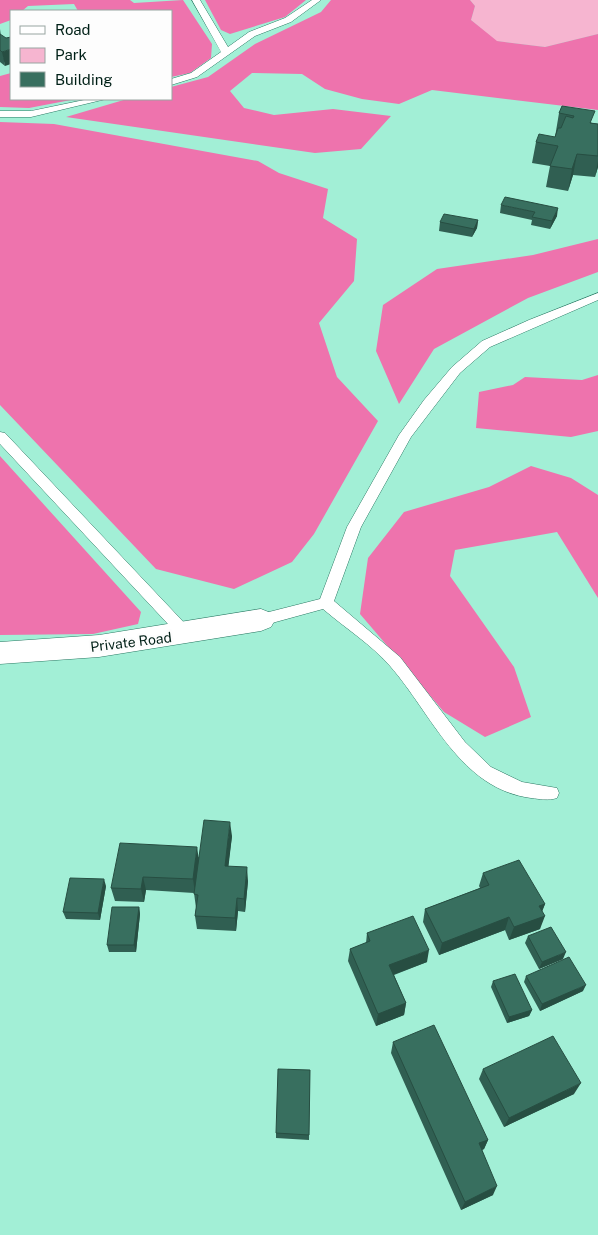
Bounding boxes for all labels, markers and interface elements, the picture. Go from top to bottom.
legend [10,10,172,100]
text: Road [55,21,91,38]
text: Park [55,46,87,63]
text: Building [55,71,113,88]
street label: Private Road [89,629,173,655]

